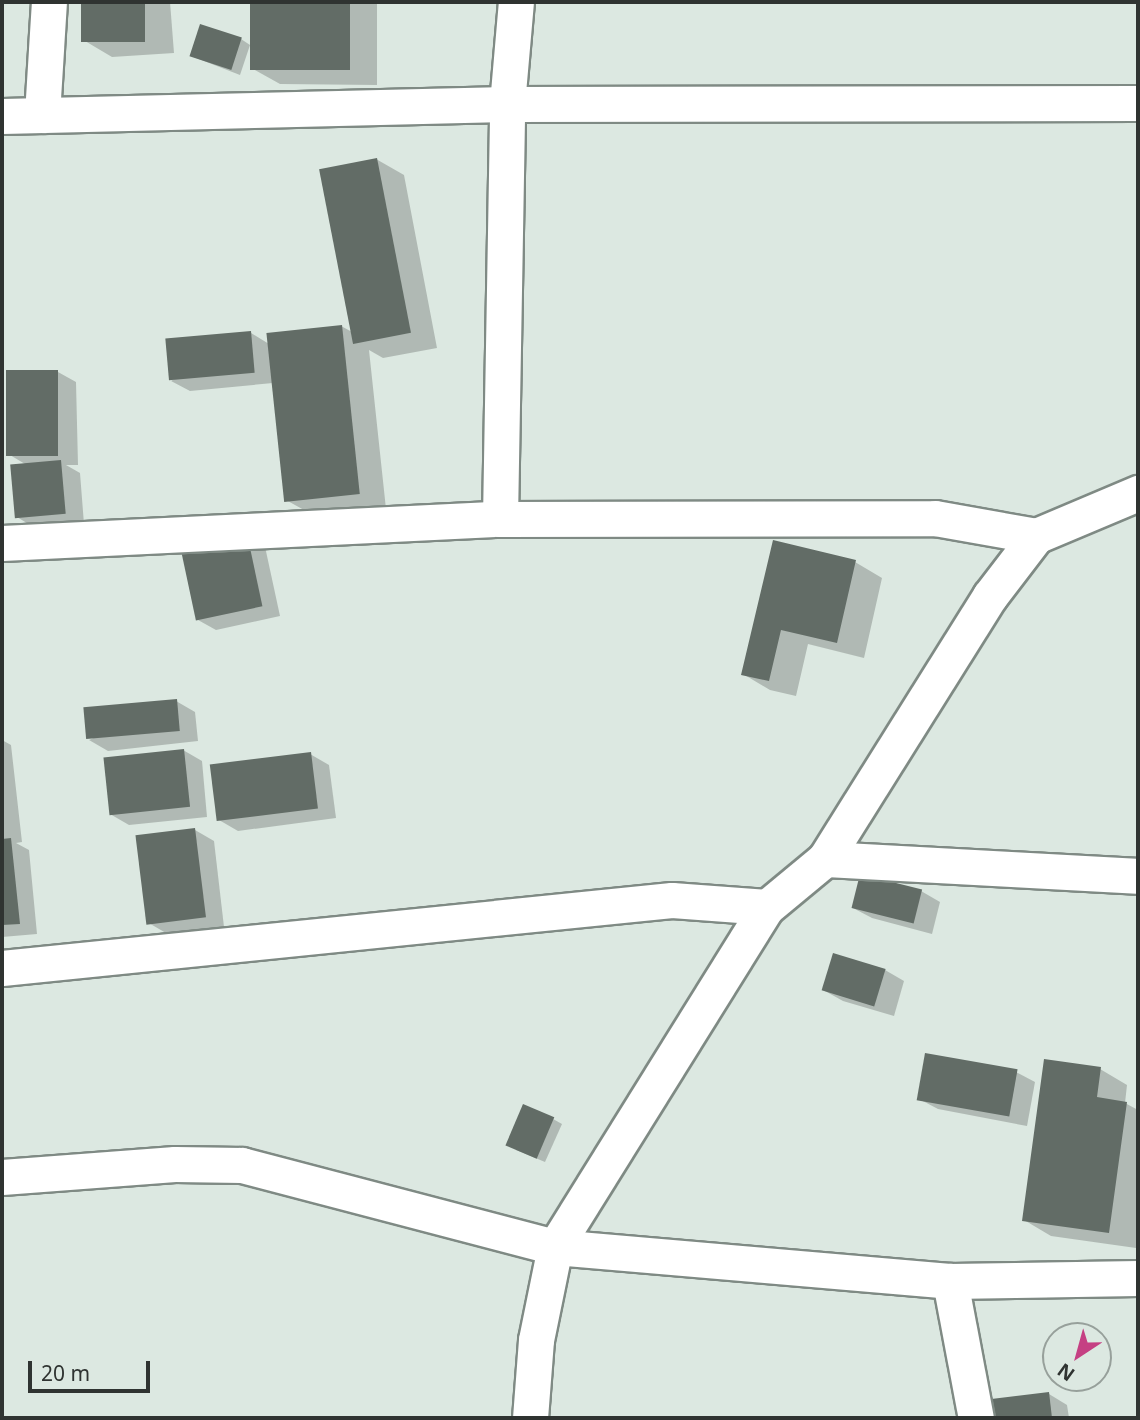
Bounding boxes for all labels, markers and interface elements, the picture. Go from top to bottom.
north arrow [1042,1322,1112,1392]
scale bar [32,1346,154,1390]
text: N [1052,1357,1080,1387]
text: 20 m [41,1359,90,1387]

